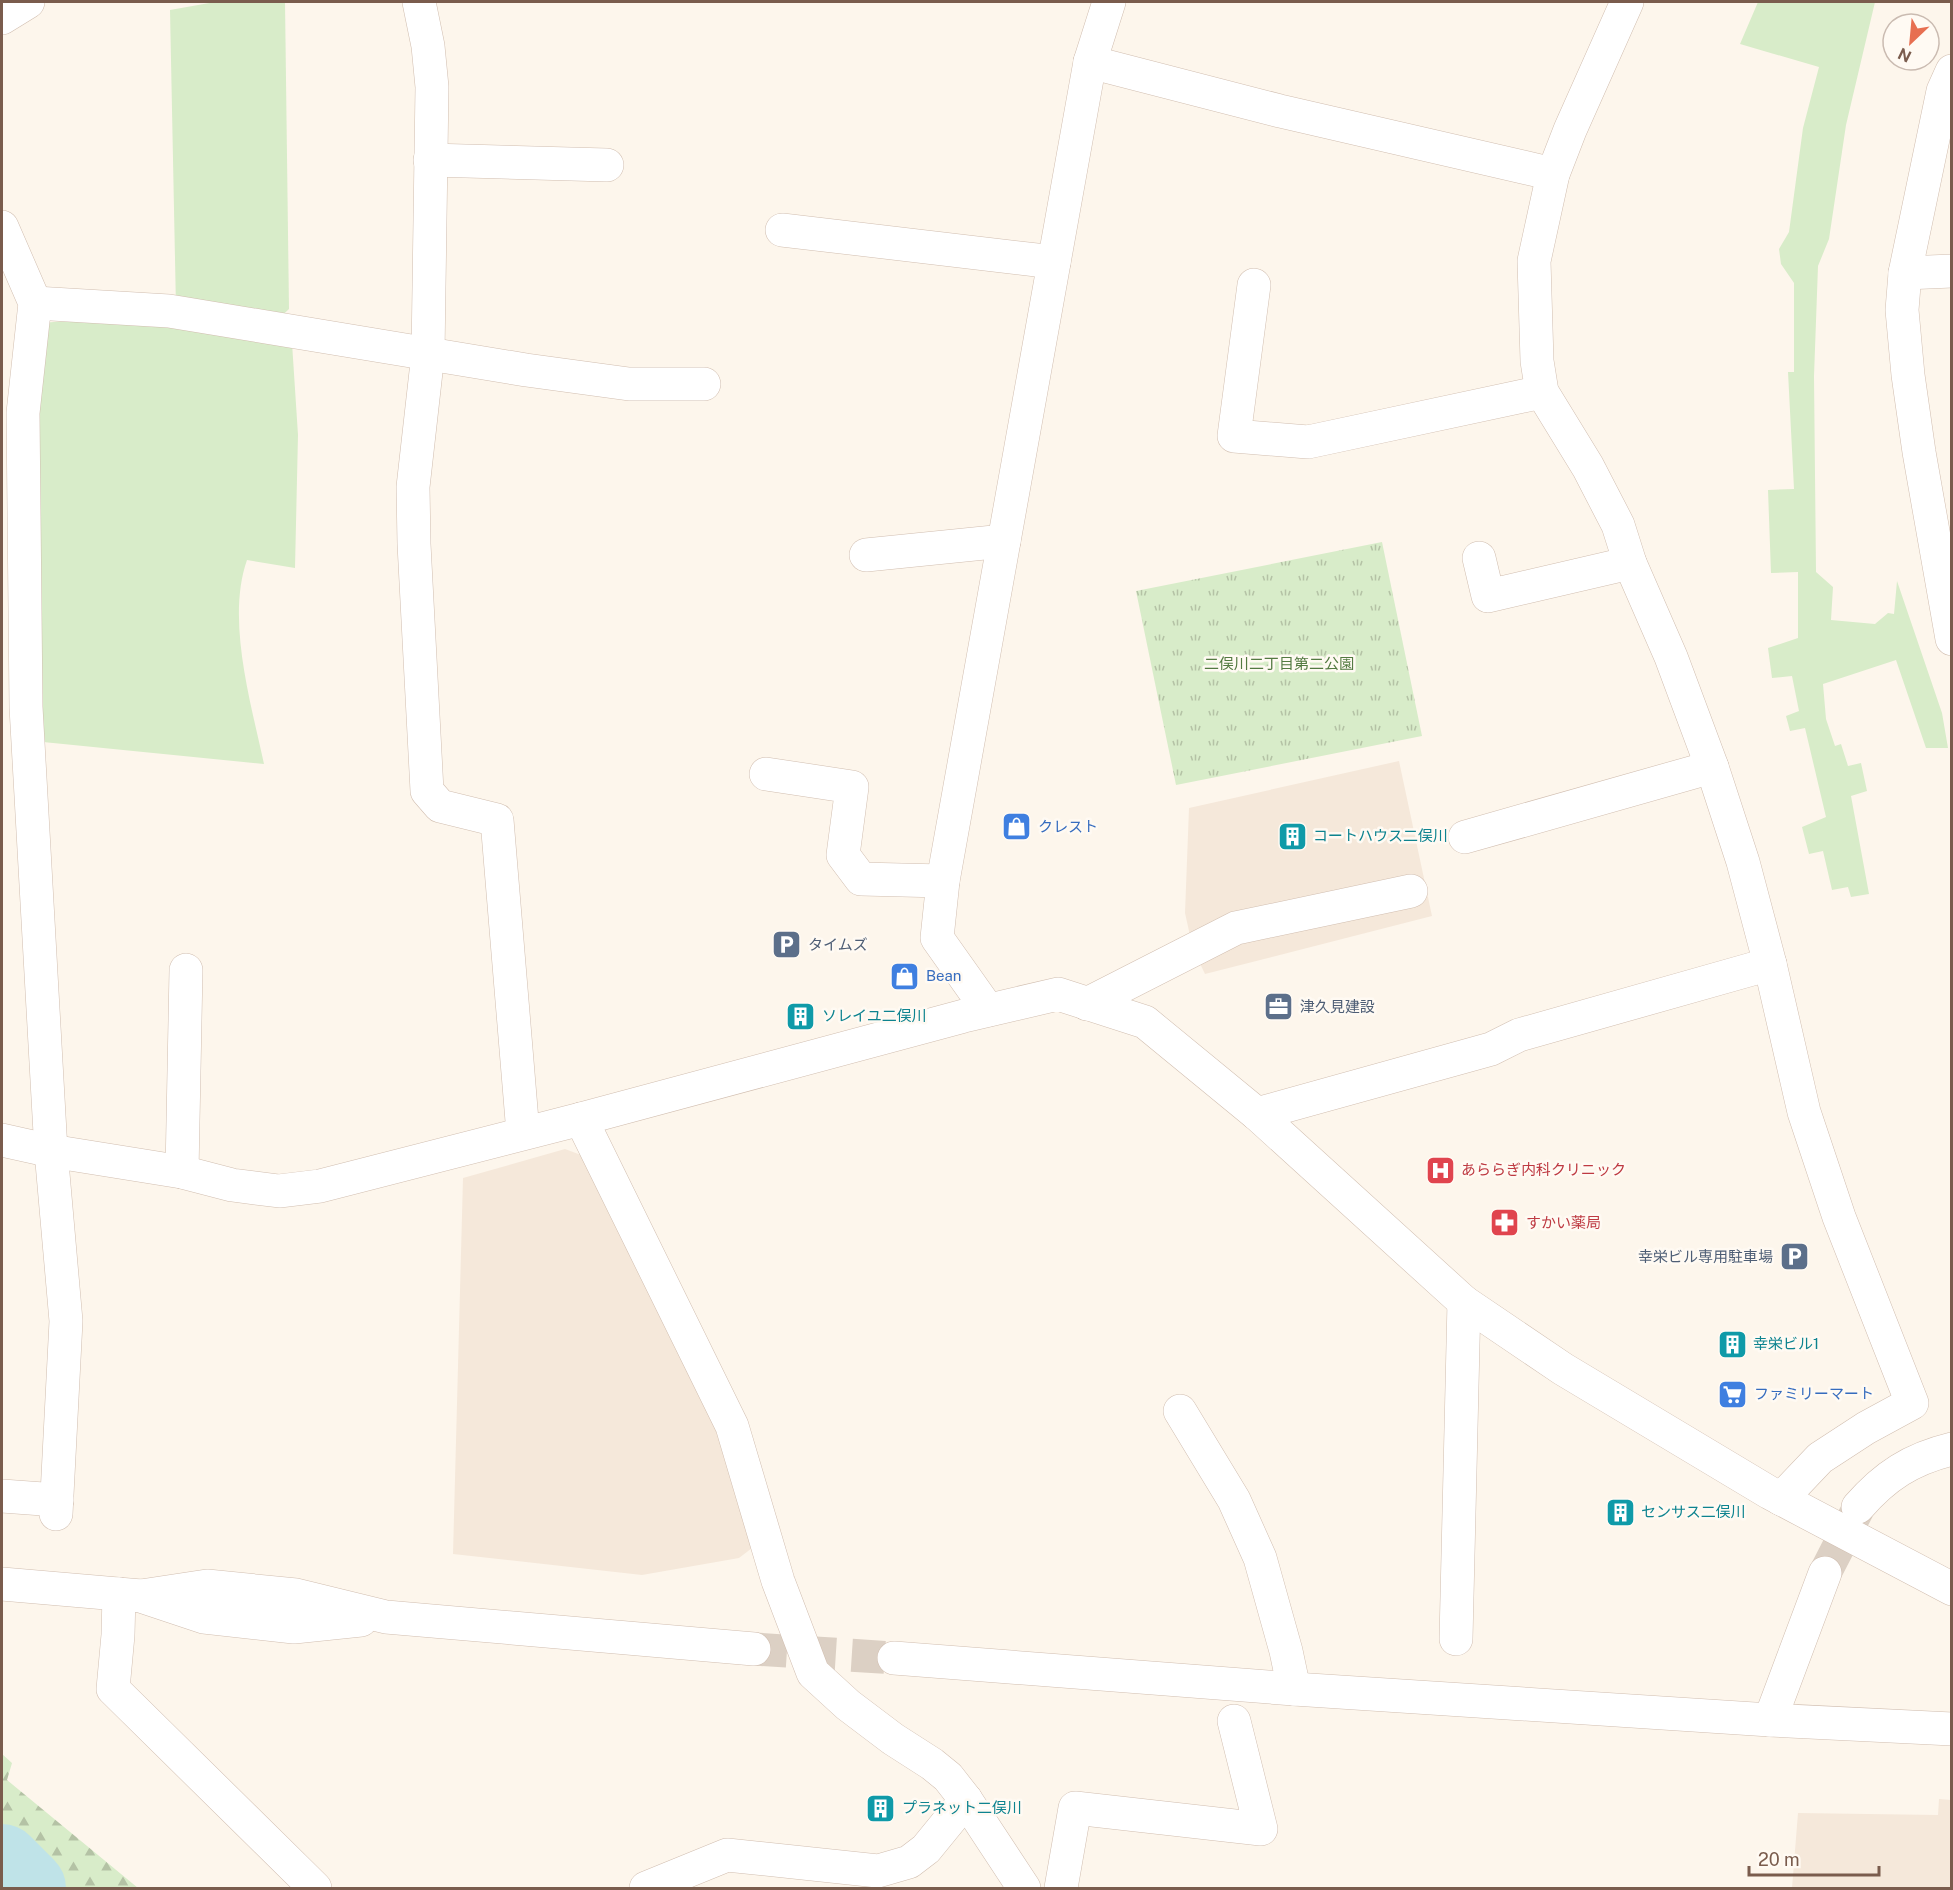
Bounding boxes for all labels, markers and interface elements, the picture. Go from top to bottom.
north arrow [1881,12,1941,72]
text: N [1895,44,1914,66]
park label: 二俣川二丁目第二公園 [1204,655,1354,672]
shop icon: クレスト [1001,811,1033,843]
place label: クレスト [1038,818,1098,835]
building icon: コートハウス二俣川 [1276,820,1308,852]
place label: コートハウス二俣川 [1313,827,1448,844]
parking icon: タイムズ [771,929,803,961]
place label: タイムズ [808,936,868,953]
shop icon: Bean [889,960,921,992]
place label: Bean [926,967,961,984]
office icon: 津久見建設 [1263,991,1295,1023]
place label: 津久見建設 [1300,998,1375,1015]
building icon: ソレイユ二俣川 [785,1000,817,1032]
place label: ソレイユ二俣川 [822,1007,927,1024]
hospital icon: あららぎ内科クリニック [1424,1154,1456,1186]
place label: あららぎ内科クリニック [1461,1161,1626,1178]
pharmacy icon: すかい薬局 [1489,1207,1521,1239]
place label: すかい薬局 [1526,1214,1601,1231]
parking icon: 幸栄ビル専用駐車場 [1778,1241,1810,1273]
place label: 幸栄ビル専用駐車場 [1638,1248,1773,1265]
building icon: 幸栄ビル1 [1716,1328,1748,1360]
place label: 幸栄ビル1 [1753,1335,1819,1352]
supermarket icon: ファミリーマート [1717,1378,1749,1410]
place label: ファミリーマート [1754,1385,1874,1402]
building icon: センサス二俣川 [1604,1496,1636,1528]
place label: センサス二俣川 [1641,1503,1746,1520]
building icon: プラネット二俣川 [865,1792,897,1824]
place label: プラネット二俣川 [902,1799,1022,1816]
scale bar [1749,1839,1880,1877]
text: 20 m [1758,1849,1800,1870]

